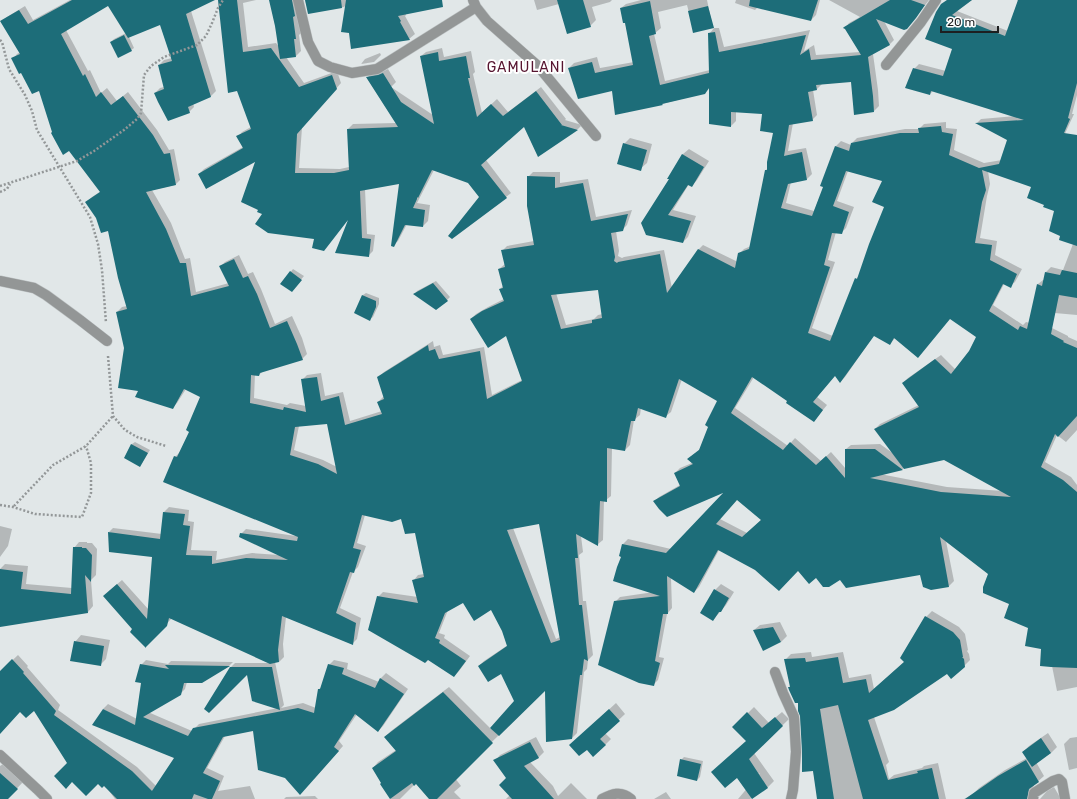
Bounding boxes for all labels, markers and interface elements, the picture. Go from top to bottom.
scale bar [941,8,998,34]
text: 20 m [947,15,975,29]
district label: GAMULANI [487,59,565,76]

